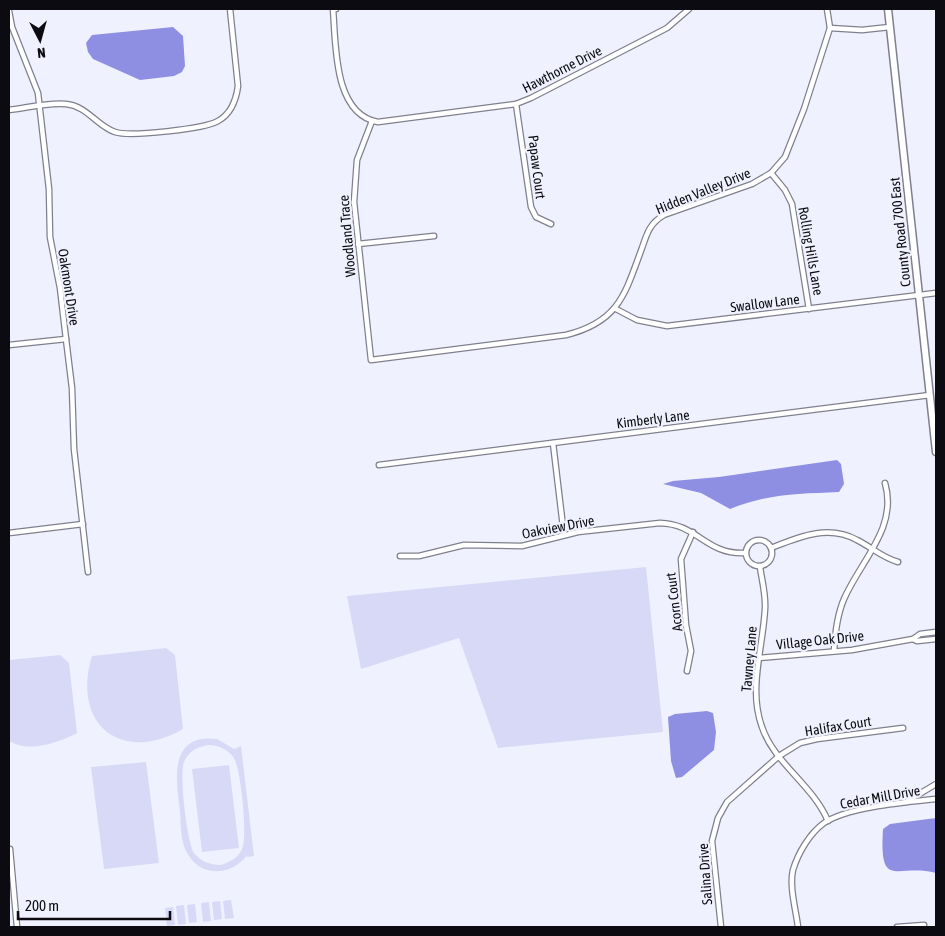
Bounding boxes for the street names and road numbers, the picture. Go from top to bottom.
street label: Hawthorne Drive [520,42,604,96]
street label: Papaw Court [525,134,549,200]
street label: Hidden Valley Drive [653,165,753,217]
street label: County Road 700 East [886,177,914,287]
street label: Woodland Trace [335,194,359,278]
street label: Rolling Hills Lane [795,205,827,297]
street label: Oakmont Drive [55,248,83,326]
street label: Swallow Lane [730,291,800,315]
street label: Kimberly Lane [615,407,691,431]
street label: Oakview Drive [520,512,596,542]
street label: Acorn Court [662,572,686,632]
street label: Tawney Lane [738,626,760,692]
street label: Village Oak Drive [775,627,865,653]
street label: Halifax Court [804,713,872,739]
street label: Cedar Mill Drive [839,782,921,812]
street label: Salina Drive [695,843,715,905]

